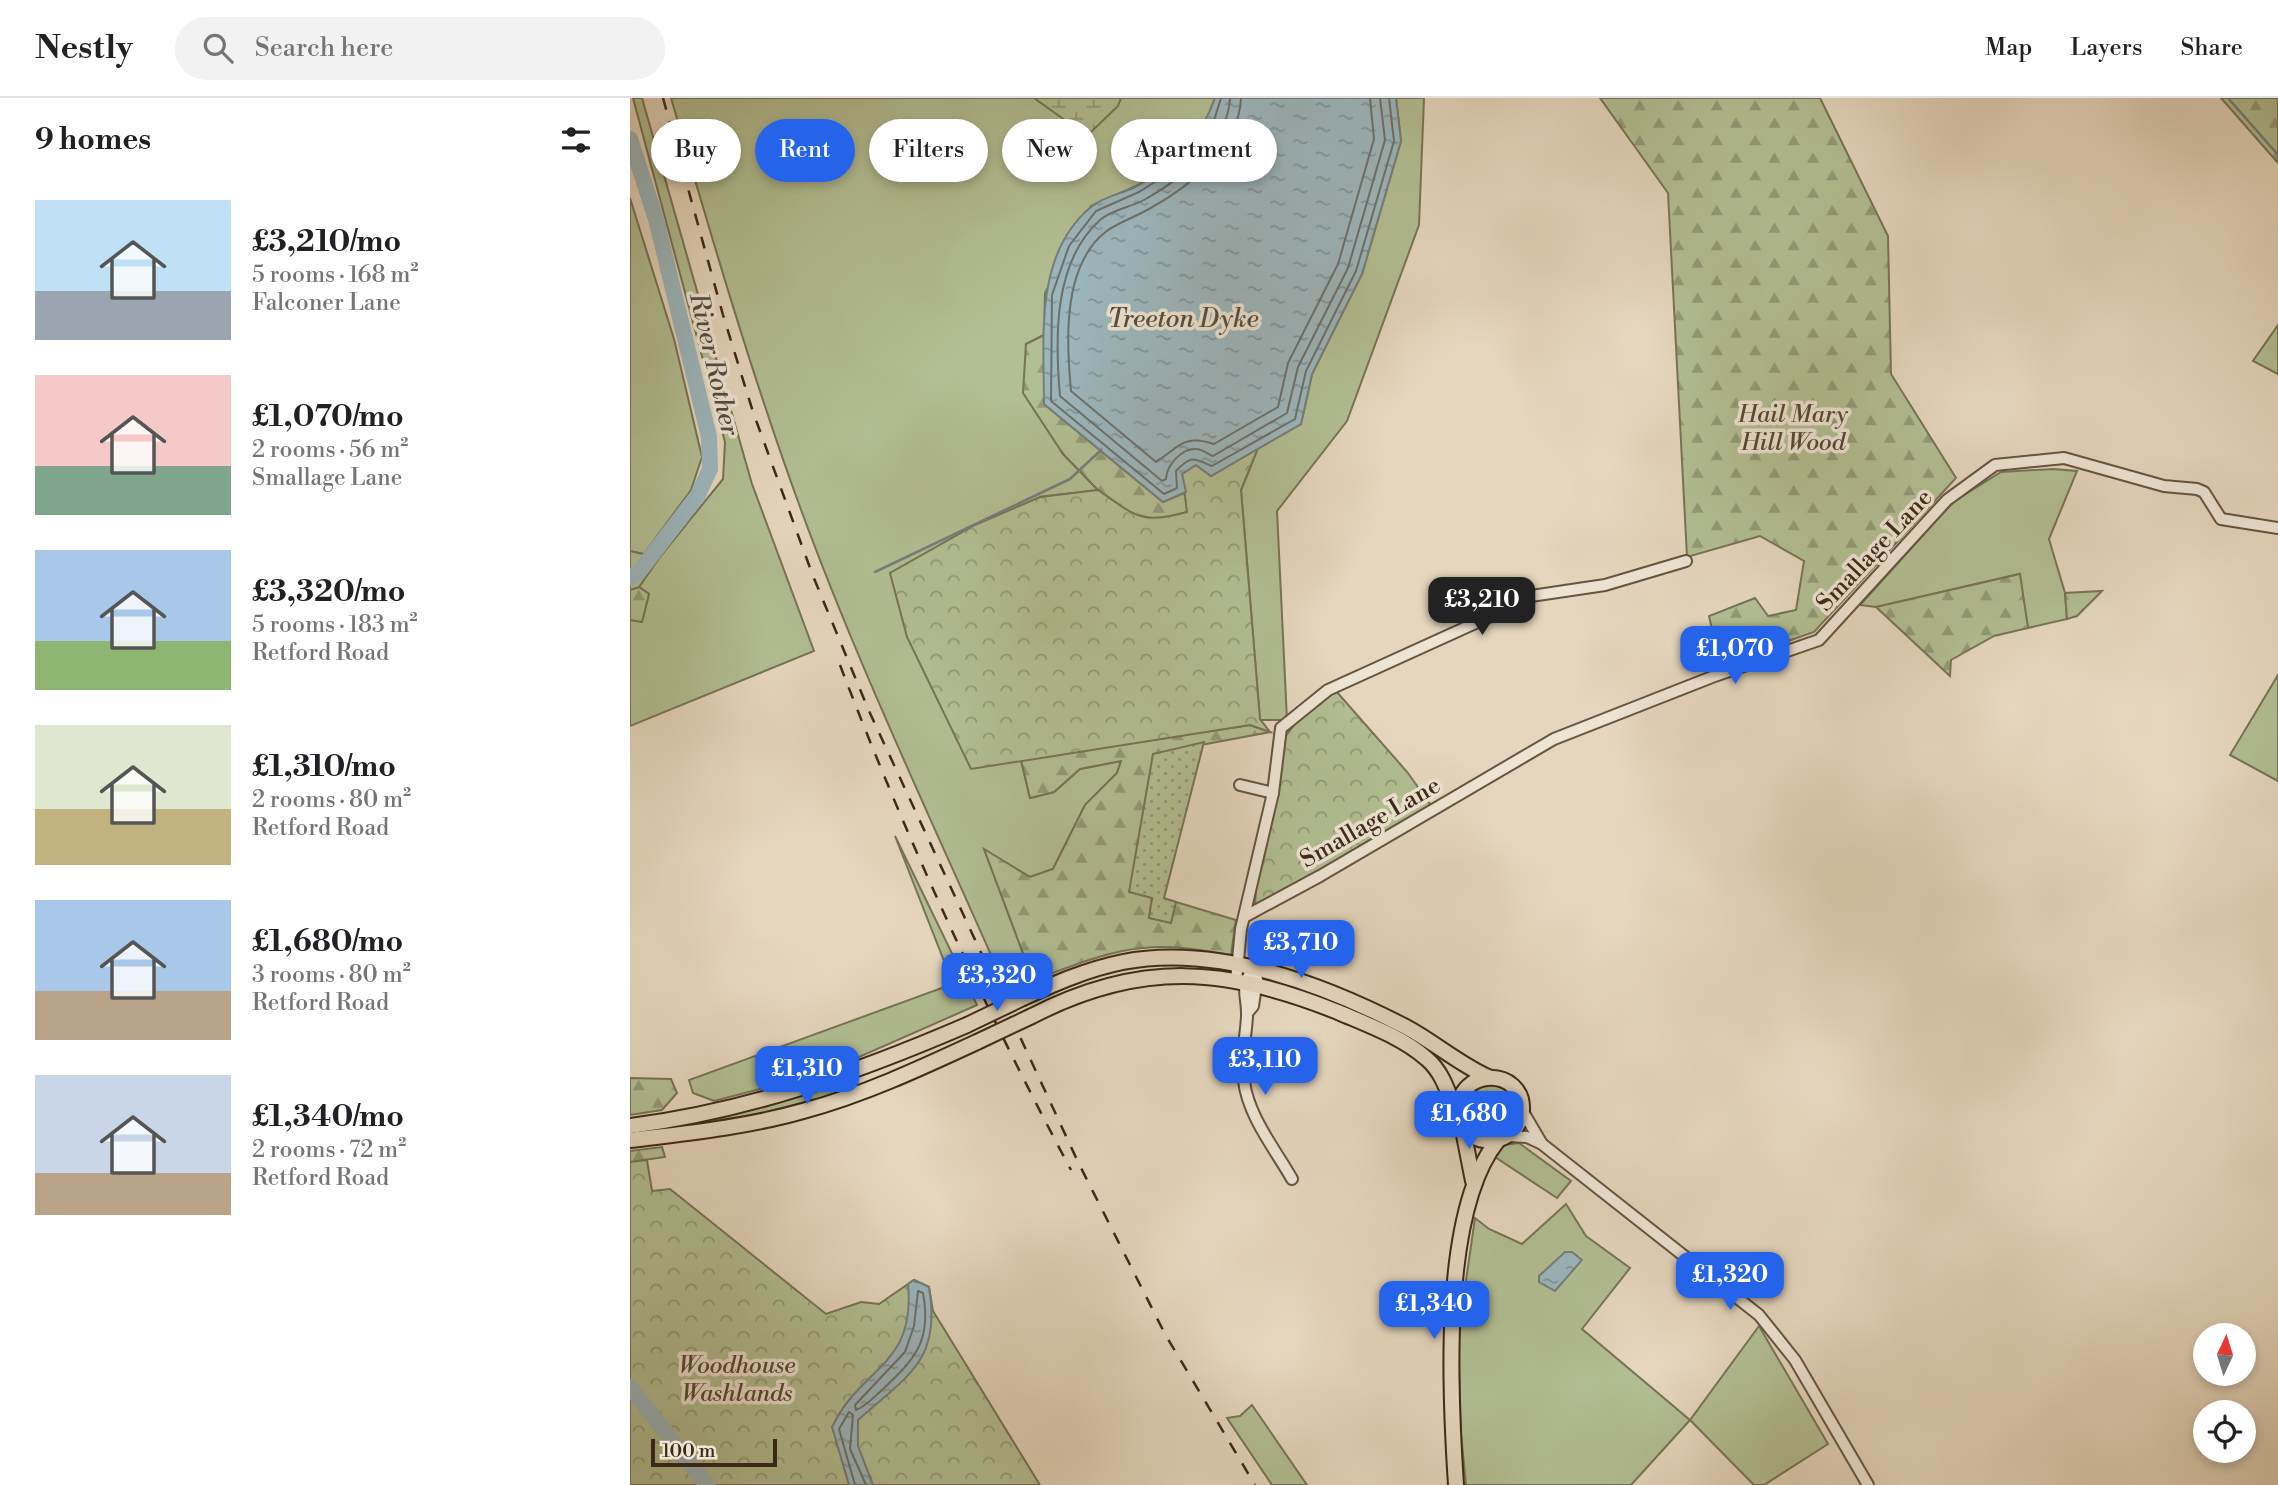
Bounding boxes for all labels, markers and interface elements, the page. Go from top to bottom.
search box [175,17,665,80]
text: Nestly [35,28,133,69]
icon: search [199,29,237,67]
text: Search here [255,32,393,64]
text: Map [1985,33,2032,63]
text: Layers [2070,33,2142,63]
text: Share [2180,33,2243,63]
chip: Buy [651,119,741,182]
chip: Rent [755,119,855,182]
chip: Filters [869,119,988,182]
chip: New [1002,119,1097,182]
chip: Apartment [1111,119,1277,182]
text: 9 homes [35,121,151,159]
icon: filters [557,121,595,159]
text: £3,210/mo [252,223,401,261]
icon: home [91,228,175,312]
text: 5 rooms · 168 m² [252,261,419,289]
text: Falconer Lane [252,289,401,317]
water label: River Rother [682,289,746,440]
water label: Treeton Dyke [1107,303,1259,335]
text: £1,070/mo [252,398,404,436]
park label: Hail Mary Hill Wood [1737,400,1848,458]
icon: home [91,403,175,487]
text: 2 rooms · 56 m² [252,436,408,464]
text: Smallage Lane [252,464,402,492]
street label: Smallage Lane [1810,483,1939,618]
text: £3,320/mo [252,573,405,611]
icon: home [91,578,175,662]
pin: £3,210 [1425,578,1539,637]
text: £3,210 [1444,586,1520,614]
text: 5 rooms · 183 m² [252,611,418,639]
pin: £1,070 [1678,626,1792,686]
text: £1,070 [1696,635,1774,663]
text: Retford Road [252,639,389,667]
text: £1,310/mo [252,748,396,786]
icon: home [91,753,175,837]
street label: Smallage Lane [1295,771,1446,875]
text: 2 rooms · 80 m² [252,786,411,814]
text: Retford Road [252,814,389,842]
pin: £3,710 [1244,920,1358,980]
text: £1,680/mo [252,923,403,961]
icon: home [91,928,175,1012]
text: £3,710 [1263,929,1339,957]
pin: £3,320 [940,954,1054,1013]
text: 3 rooms · 80 m² [252,961,411,989]
text: £3,320 [958,962,1036,990]
text: Retford Road [252,989,389,1017]
pin: £3,110 [1208,1038,1322,1097]
pin: £1,310 [750,1046,864,1106]
text: £3,110 [1229,1046,1301,1074]
text: £1,310 [771,1055,843,1083]
pin: £1,680 [1412,1091,1526,1151]
text: £1,340/mo [252,1098,404,1136]
text: £1,680 [1430,1100,1508,1128]
icon: home [91,1103,175,1187]
text: 2 rooms · 72 m² [252,1136,406,1164]
text: Retford Road [252,1164,389,1192]
pin: £1,320 [1673,1252,1787,1312]
text: £1,320 [1692,1261,1768,1289]
pin: £1,340 [1377,1282,1491,1341]
text: £1,340 [1395,1290,1473,1318]
north arrow [2193,1323,2256,1386]
map controls [2193,1323,2256,1463]
park label: Woodhouse Washlands [678,1351,796,1409]
button: locate [2193,1400,2256,1463]
scale bar [651,1436,777,1468]
text: 100 m [662,1439,715,1463]

